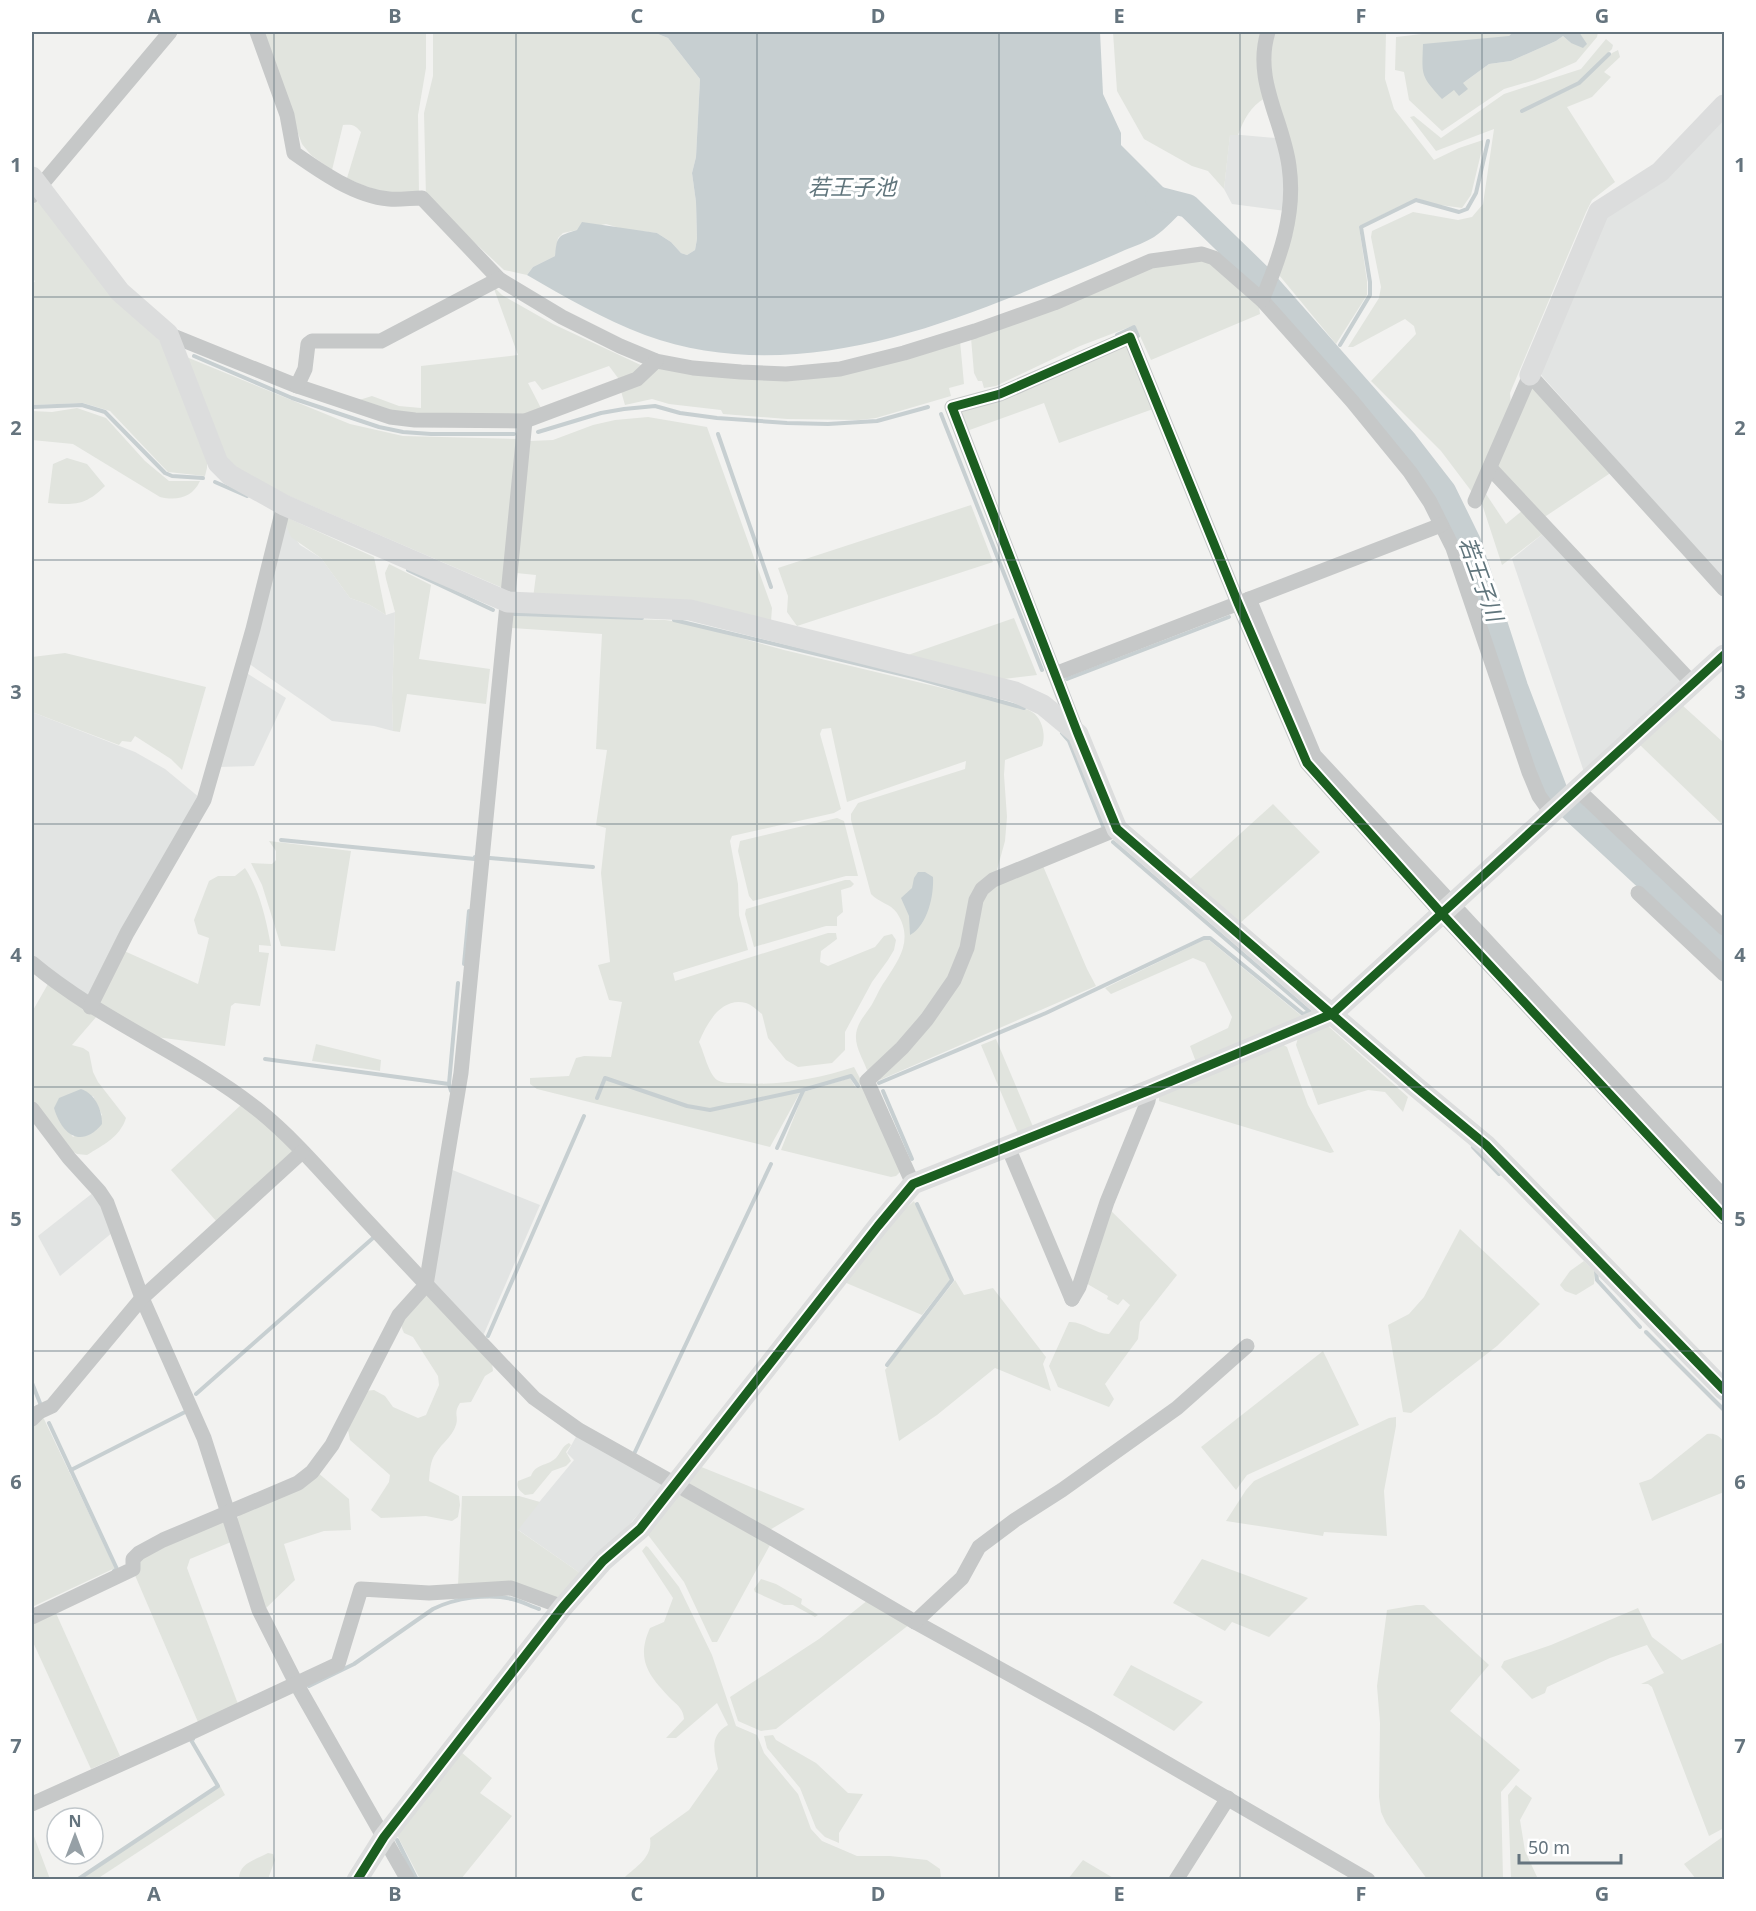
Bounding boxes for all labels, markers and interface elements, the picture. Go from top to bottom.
text: A [147,2,161,29]
text: B [388,2,402,29]
text: C [631,2,644,29]
text: D [871,2,885,29]
text: E [1113,2,1125,29]
text: F [1356,2,1366,29]
text: G [1595,2,1609,29]
text: 1 [10,151,22,178]
text: 1 [1734,151,1746,178]
water label: 若王子池 [808,171,898,201]
text: 2 [10,414,22,441]
text: 2 [1734,414,1746,441]
water label: 若王子川 [1453,532,1512,627]
text: 3 [10,678,22,705]
text: 3 [1734,678,1746,705]
text: 4 [10,941,22,968]
text: 4 [1734,941,1746,968]
text: 5 [10,1205,22,1232]
text: 5 [1734,1205,1746,1232]
text: 6 [10,1468,22,1495]
text: 6 [1734,1468,1746,1495]
text: 7 [10,1732,22,1759]
text: 7 [1734,1732,1746,1759]
north arrow [45,1806,105,1866]
text: N [68,1810,82,1832]
scale bar [1519,1827,1621,1865]
text: 50 m [1528,1835,1570,1859]
text: A [147,1880,161,1907]
text: B [388,1880,402,1907]
text: C [631,1880,644,1907]
text: D [871,1880,885,1907]
text: E [1113,1880,1125,1907]
text: F [1356,1880,1366,1907]
text: G [1595,1880,1609,1907]

